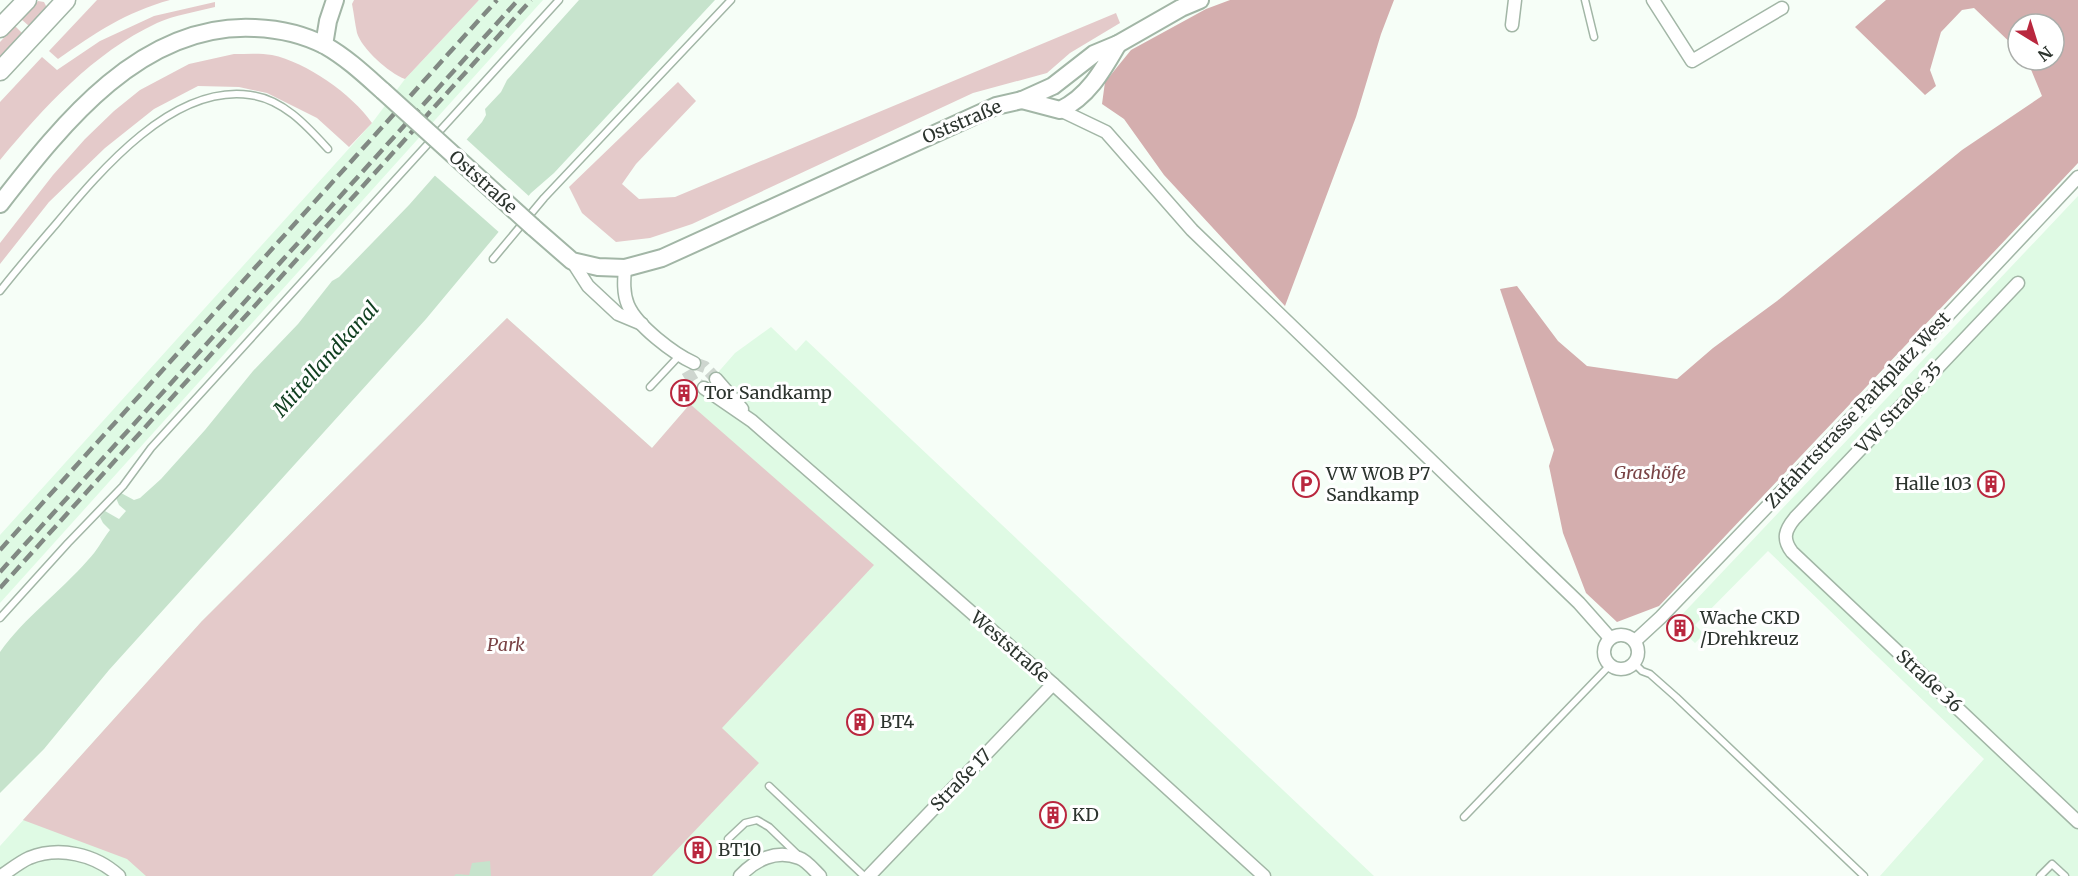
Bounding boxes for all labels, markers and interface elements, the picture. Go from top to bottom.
north arrow [2006,12,2066,72]
text: N [2034,42,2056,66]
street label: Oststraße [919,95,1005,149]
street label: Oststraße [444,145,522,218]
water label: Mittellandkanal [267,296,384,422]
street label: Zufahrtstrasse Parkplatz West [1760,307,1955,513]
street label: VW Straße 35 [1850,357,1947,459]
building icon: Tor Sandkamp [669,378,699,408]
place label: Tor Sandkamp [704,381,832,404]
park label: Grashöfe [1614,461,1686,484]
place label: VW WOB P7 Sandkamp [1325,462,1430,506]
parking icon: VW WOB P7 Sandkamp [1291,469,1321,499]
building icon: Halle 103 [1976,469,2006,499]
place label: Halle 103 [1895,472,1972,495]
street label: Weststraße [965,605,1055,687]
place label: Wache CKD /Drehkreuz [1699,606,1800,650]
building icon: Wache CKD /Drehkreuz [1665,613,1695,643]
park label: Park [487,633,525,656]
street label: Straße 36 [1892,644,1967,717]
building icon: BT4 [845,707,875,737]
place label: BT4 [880,710,914,733]
street label: Straße 17 [925,744,996,816]
building icon: KD [1038,800,1068,830]
place label: KD [1072,803,1099,826]
building icon: BT10 [683,835,713,865]
place label: BT10 [718,838,761,861]

